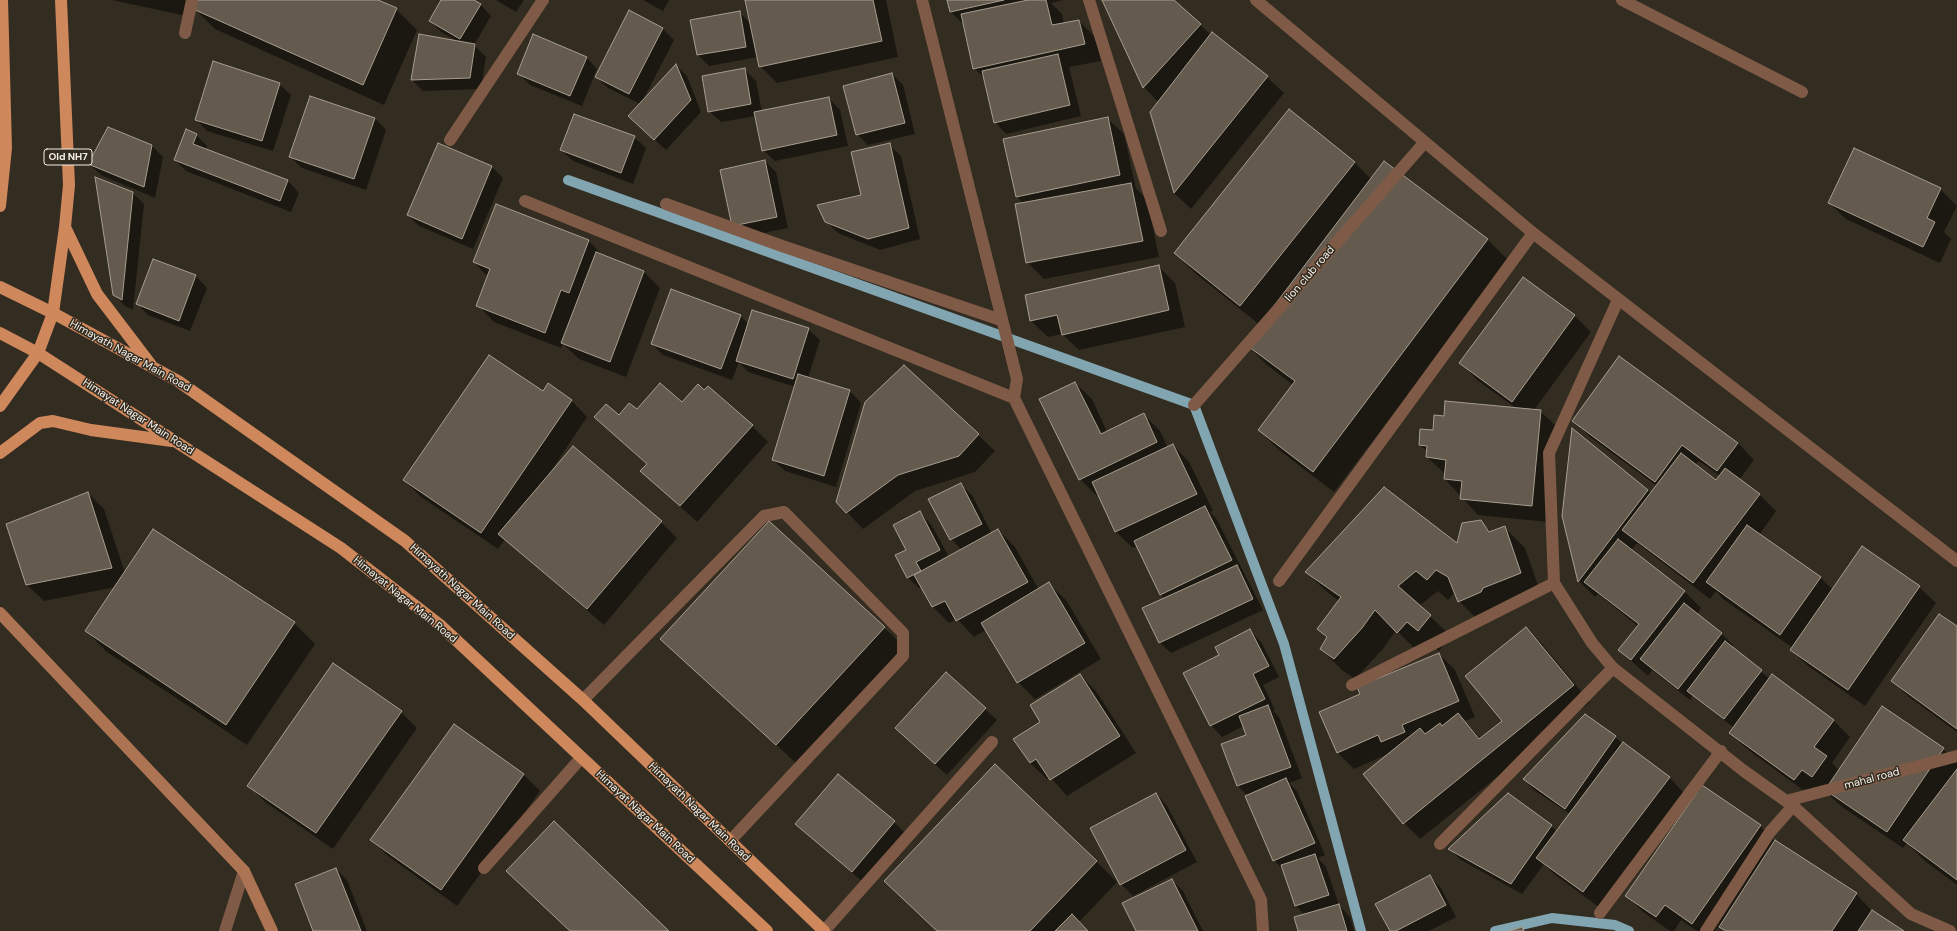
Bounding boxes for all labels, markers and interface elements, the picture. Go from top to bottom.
road number: Old NH7 [44,149,92,165]
street label: lion club road [1282,244,1338,304]
street label: Himayath Nagar Main Road [67,317,193,395]
street label: Himayat Nagar Main Road [80,376,196,458]
street label: Himayath Nagar Main Road [407,541,517,643]
street label: Himayat Nagar Main Road [350,554,460,646]
street label: Himayath Nagar Main Road [645,760,753,864]
street label: mahal road [1843,765,1901,793]
street label: Himayat Nagar Main Road [593,768,697,866]

